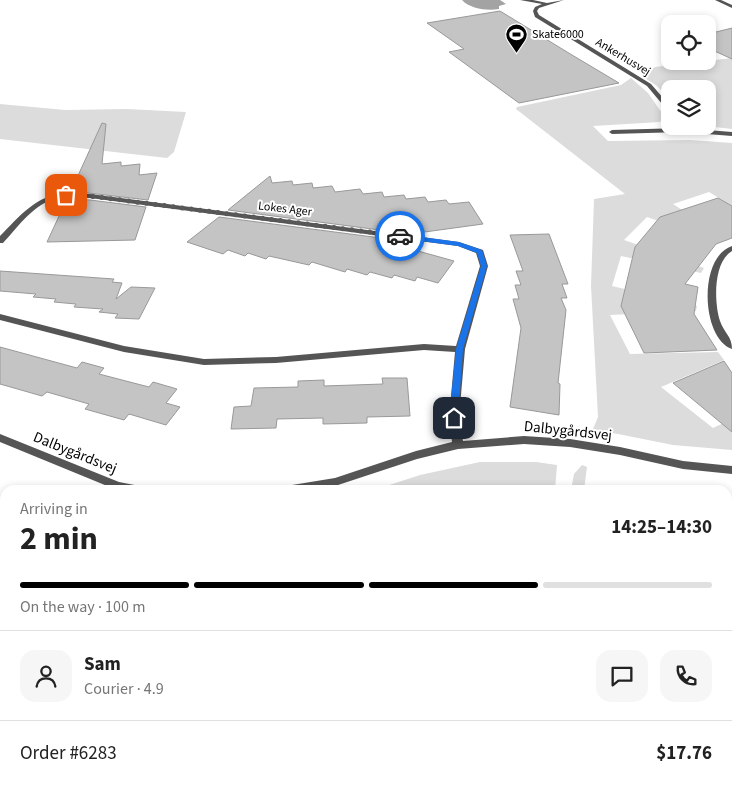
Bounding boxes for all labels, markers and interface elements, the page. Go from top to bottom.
map controls [661,15,716,135]
button: locate [661,15,716,70]
sports icon: Skate6000 [504,22,528,53]
place label: Skate6000 [532,26,584,43]
street label: Ankerhusvej [592,34,654,80]
button: layers [661,80,716,135]
pin [45,174,87,216]
icon: bag [52,181,80,209]
street label: Lokes Ager [257,197,314,221]
courier [375,211,425,261]
icon: car [386,222,414,250]
pin [433,397,475,439]
icon: home [440,404,468,432]
street label: Dalbygårdsvej [523,416,613,446]
street label: Dalbygårdsvej [30,427,120,479]
text: Arriving in [20,498,88,520]
text: 14:25–14:30 [611,514,712,541]
text: 2 min [20,516,98,562]
text: On the way · 100 m [20,596,145,618]
button: person [20,650,72,702]
button: chat [596,650,648,702]
button: phone [660,650,712,702]
text: Sam [84,651,121,678]
text: Courier · 4.9 [84,678,164,700]
text: Order #6283 [20,740,117,767]
text: $17.76 [656,740,712,767]

